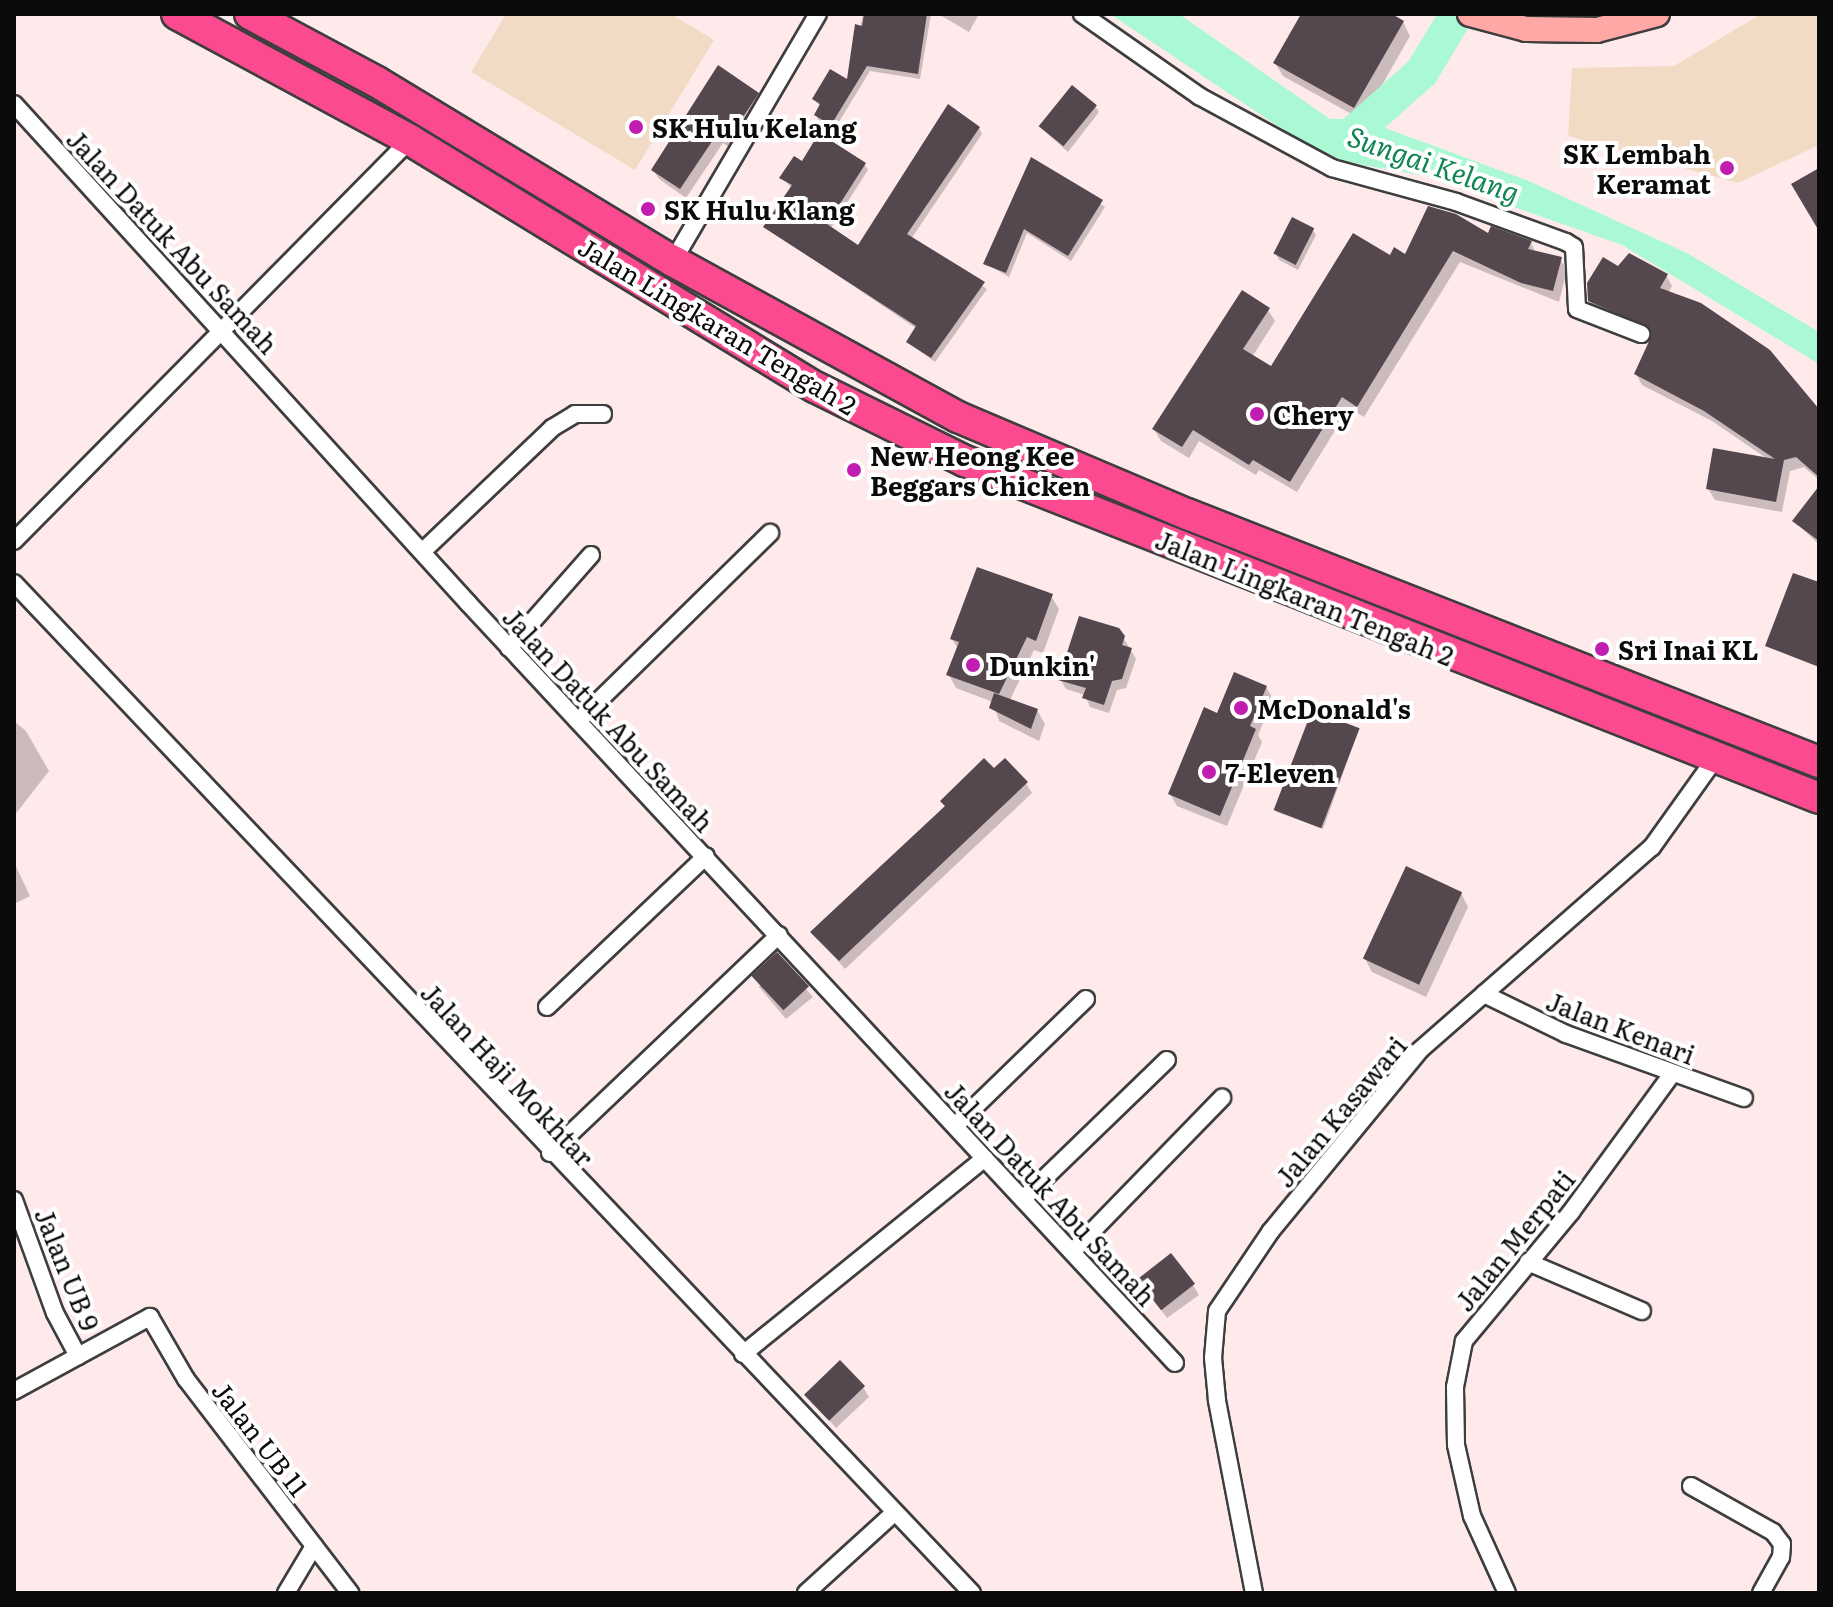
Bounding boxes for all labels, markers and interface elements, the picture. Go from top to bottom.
place label: SK Hulu Kelang [652,111,857,143]
marker: SK Hulu Kelang [627,118,645,136]
water label: Sungai Kelang [1344,118,1524,208]
street label: Jalan Datuk Abu Samah [61,123,285,359]
place label: SK Lembah Keramat [1563,137,1711,198]
marker: SK Lembah Keramat [1718,159,1736,177]
place label: SK Hulu Klang [664,193,855,225]
marker: SK Hulu Klang [639,200,657,218]
street label: Jalan Lingkaran Tengah 2 [573,230,863,420]
place label: Chery [1273,398,1354,430]
marker: Chery [1248,405,1266,423]
place label: New Heong Kee Beggars Chicken [870,439,1090,500]
marker: New Heong Kee Beggars Chicken [845,461,863,479]
street label: Jalan Lingkaran Tengah 2 [1151,523,1459,671]
street label: Jalan Datuk Abu Samah [497,601,721,837]
place label: Sri Inai KL [1618,633,1759,665]
marker: Sri Inai KL [1593,640,1611,658]
place label: Dunkin' [989,649,1096,681]
marker: Dunkin' [964,656,982,674]
place label: McDonald's [1257,692,1411,724]
marker: McDonald's [1232,699,1250,717]
place label: 7-Eleven [1225,756,1335,788]
marker: 7-Eleven [1200,763,1218,781]
street label: Jalan Haji Mokhtar [415,976,601,1172]
street label: Jalan Kenari [1542,984,1700,1070]
street label: Jalan Kasawari [1268,1029,1412,1193]
street label: Jalan Datuk Abu Samah [939,1075,1163,1311]
street label: Jalan Merpati [1448,1163,1580,1317]
street label: Jalan UB 9 [29,1203,107,1335]
street label: Jalan UB 11 [207,1374,315,1502]

